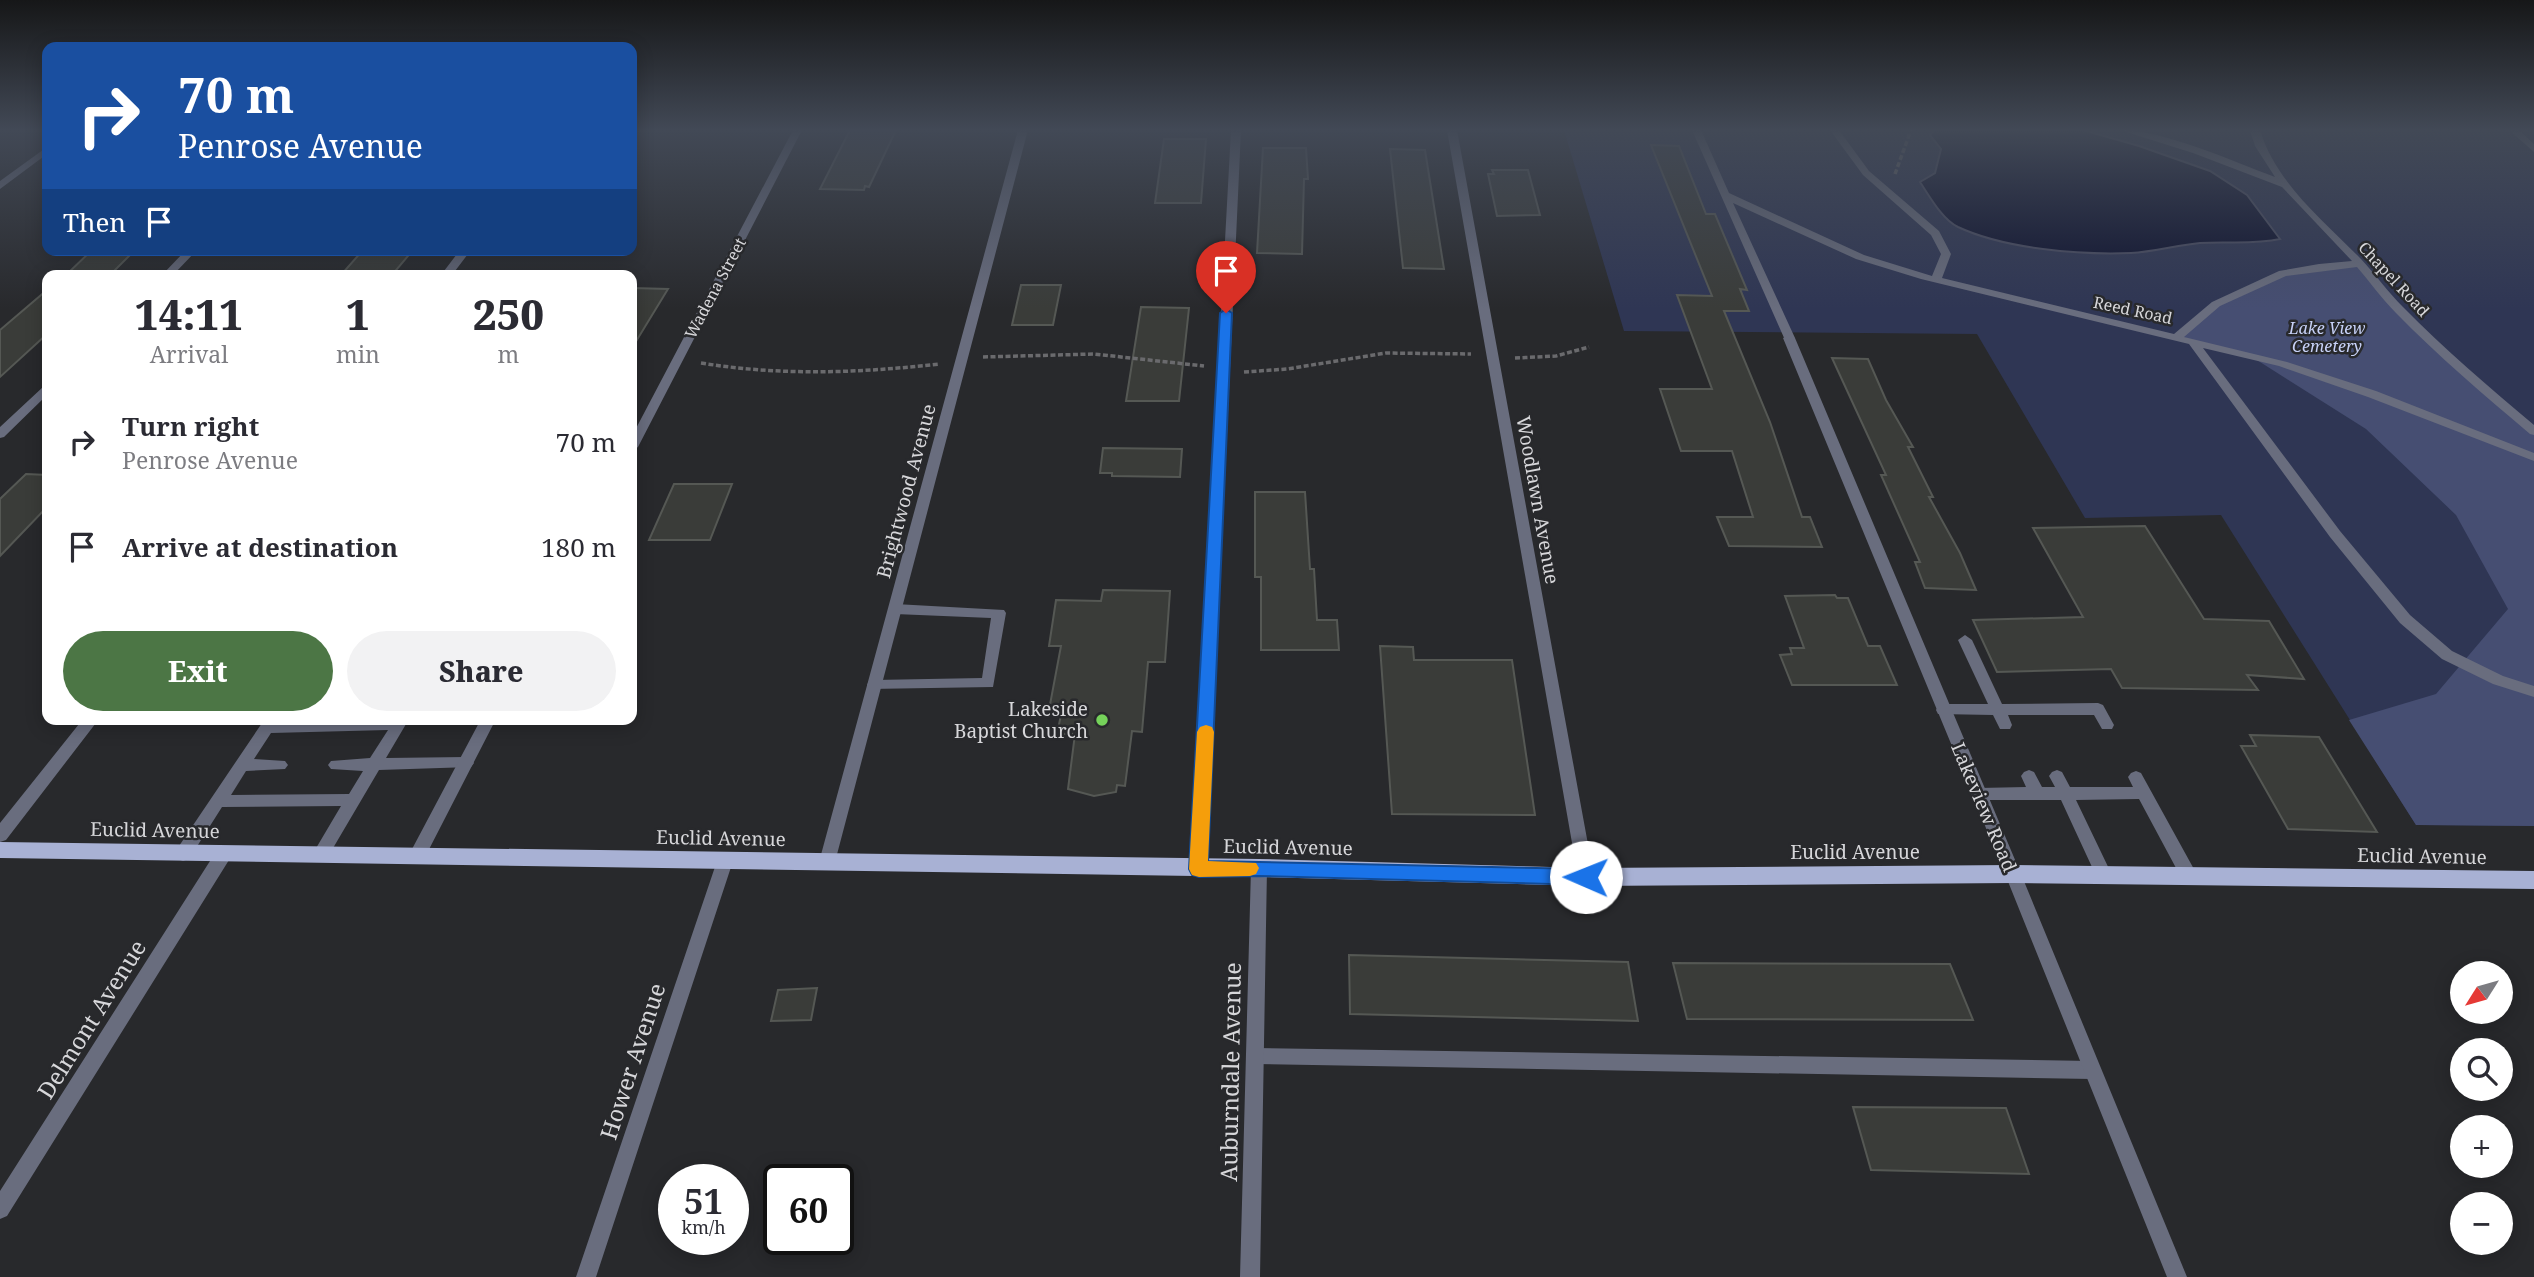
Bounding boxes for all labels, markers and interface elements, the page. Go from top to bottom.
text: 70 m [178,61,294,127]
icon: right [63,70,154,161]
text: Penrose Avenue [178,124,423,167]
icon: arrive [140,203,178,241]
text: Then [63,204,126,240]
street label: Wadena Street [679,233,751,342]
street label: Chapel Road [2354,237,2435,321]
pin [1196,241,1256,313]
icon: arrive [1207,252,1245,290]
text: 14:11 [135,285,243,342]
text: 1 [346,285,370,342]
text: 250 [473,285,544,342]
street label: Reed Road [2092,291,2175,329]
park label: Lake View Cemetery [2288,317,2365,357]
text: Arrival [150,338,228,370]
text: min [336,338,380,370]
text: m [498,338,519,370]
street label: Brightwood Avenue [870,401,942,581]
text: Turn right [122,408,259,444]
street label: Woodlawn Avenue [1510,414,1566,586]
icon: right [63,423,101,461]
text: 70 m [556,424,616,460]
text: Penrose Avenue [122,444,298,476]
icon: arrive [63,528,101,566]
text: Arrive at destination [122,529,398,565]
text: 180 m [541,529,616,565]
button: Exit [63,631,333,711]
button: Share [347,631,616,711]
place label: Lakeside Baptist Church [954,696,1088,744]
marker: Lakeside Baptist Church [1094,712,1110,728]
street label: Lakeview Road [1945,738,2023,876]
street label: Euclid Avenue [90,816,220,844]
street label: Euclid Avenue [656,824,786,852]
street label: Euclid Avenue [1223,833,1353,861]
street label: Euclid Avenue [1790,839,1920,865]
position arrow [1549,840,1623,914]
street label: Euclid Avenue [2357,842,2487,870]
street label: Delmont Avenue [29,933,153,1105]
north arrow [2450,961,2513,1024]
map controls [2450,961,2513,1255]
street label: Auburndale Avenue [1212,962,1248,1182]
street label: Hower Avenue [592,979,672,1143]
button: search [2450,1038,2513,1101]
button: + [2450,1115,2513,1178]
speed limit sign: 60 [763,1164,854,1255]
text: 51 [684,1177,723,1224]
button: − [2450,1192,2513,1255]
text: km/h [681,1215,726,1239]

